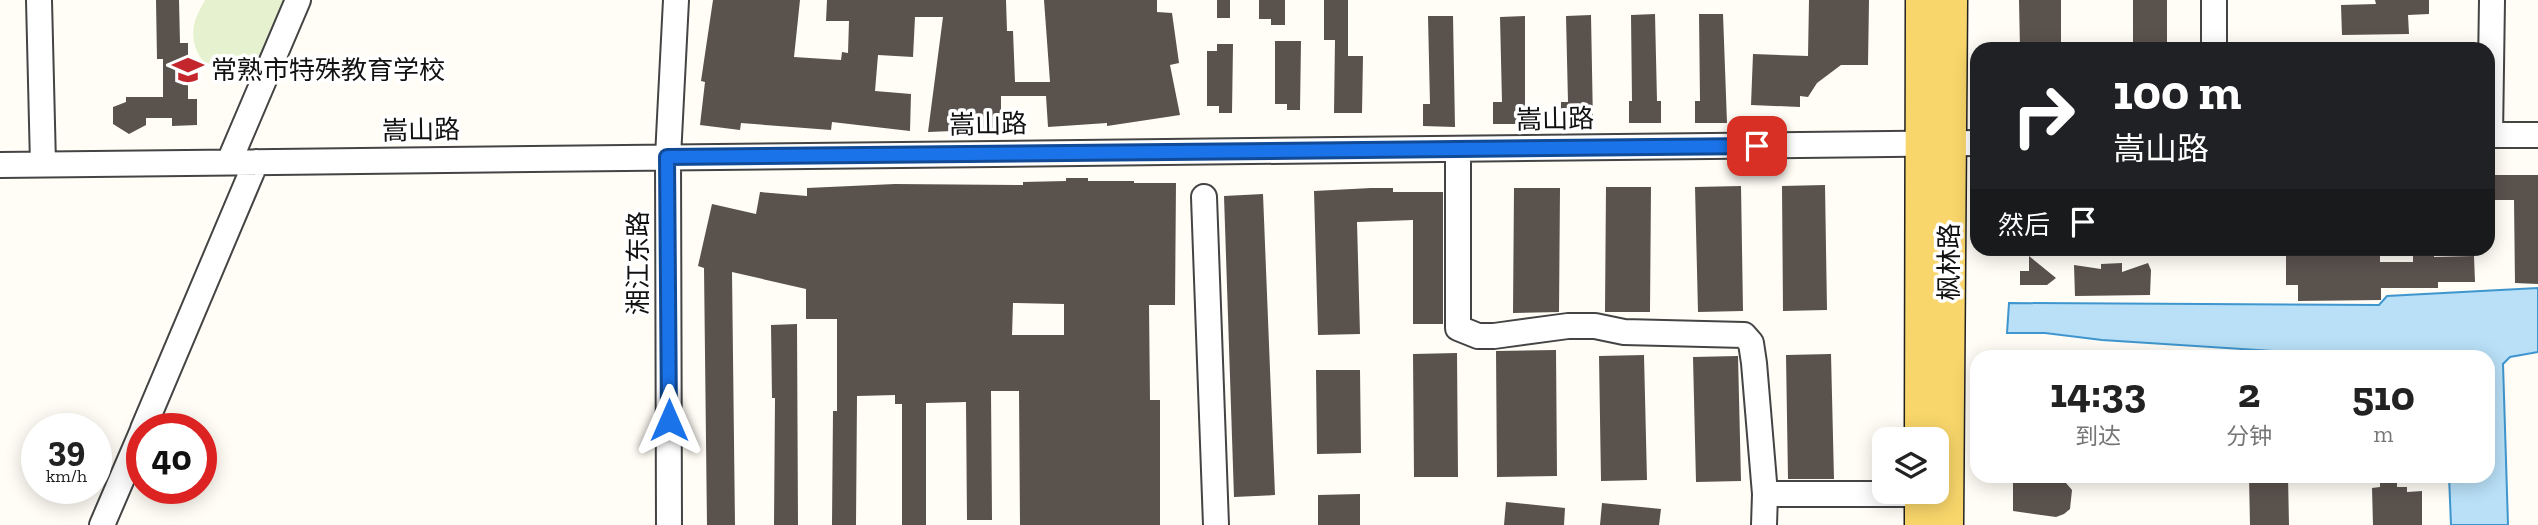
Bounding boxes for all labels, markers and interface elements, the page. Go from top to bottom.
school or university icon: 常熟市特殊教育学校 [171,53,205,87]
place label: 常熟市特殊教育学校 [211,54,445,86]
text: 100 m [2113,63,2241,122]
icon: right [1998,70,2089,161]
street label: 嵩山路 [1516,102,1594,136]
street label: 嵩山路 [949,107,1027,141]
street label: 嵩山路 [382,113,460,147]
pin [1727,116,1787,176]
icon: arrive [1738,127,1776,165]
text: 嵩山路 [2113,130,2209,168]
icon: arrive [2064,203,2102,241]
text: 然后 [1998,209,2050,241]
street label: 湘江东路 [622,211,654,315]
street label: 枫林路 [1933,223,1965,301]
text: 14:33 [2050,367,2146,418]
text: 2 [2238,367,2260,418]
text: 510 [2352,370,2415,421]
position arrow [632,383,706,457]
speed limit sign: 40 [126,413,217,504]
text: m [2374,420,2393,448]
text: 到达 [2075,422,2121,450]
text: 分钟 [2226,422,2272,450]
map controls [1872,427,1949,504]
button: layers [1872,427,1949,504]
text: 39 [48,428,85,470]
text: km/h [46,465,87,487]

